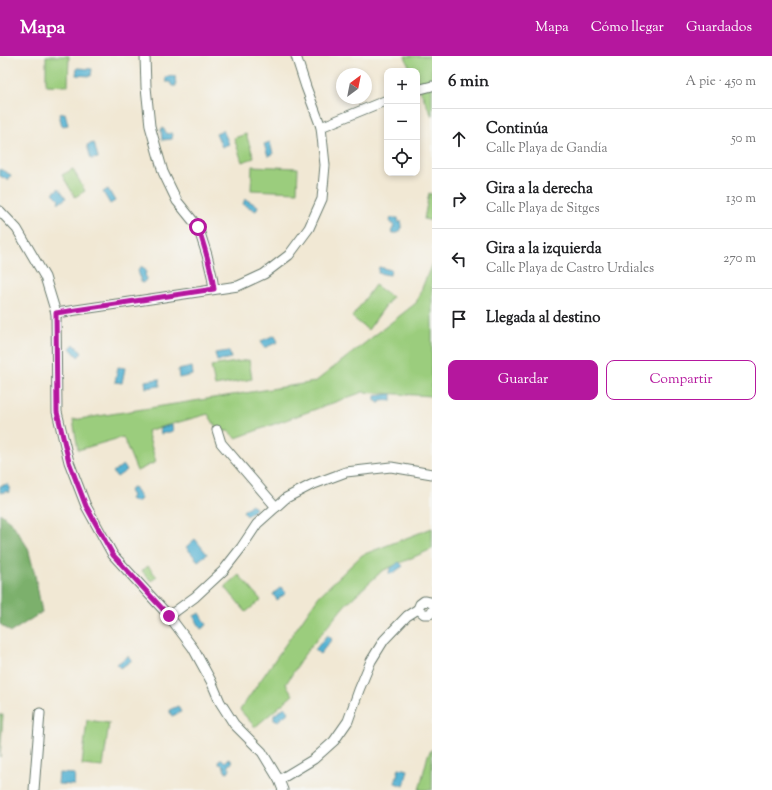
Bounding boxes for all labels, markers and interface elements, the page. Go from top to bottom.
text: Mapa [20,15,65,42]
text: Mapa [535,18,569,38]
text: Cómo llegar [591,18,664,38]
text: Guardados [686,18,752,38]
north arrow [336,68,372,104]
map controls [384,68,420,176]
button: + [384,68,420,104]
text: 6 min [448,70,489,94]
text: A pie · 450 m [686,73,756,91]
button: − [384,104,420,140]
text: Continúa [486,119,548,140]
icon: ahead [448,128,470,150]
text: 50 m [731,130,756,148]
button: locate [384,140,420,176]
text: Calle Playa de Gandía [486,140,608,158]
text: Gira a la derecha [486,179,593,200]
icon: right [448,188,470,210]
text: 130 m [726,190,756,208]
text: Calle Playa de Sitges [486,200,600,218]
route start [189,218,207,236]
text: Gira a la izquierda [486,239,602,260]
icon: left [448,248,470,270]
text: 270 m [723,250,756,268]
text: Calle Playa de Castro Urdiales [486,260,654,278]
icon: arrive [448,308,470,330]
text: Llegada al destino [486,308,601,329]
button: Guardar [448,360,598,400]
button: Compartir [606,360,756,400]
route end [160,607,178,625]

